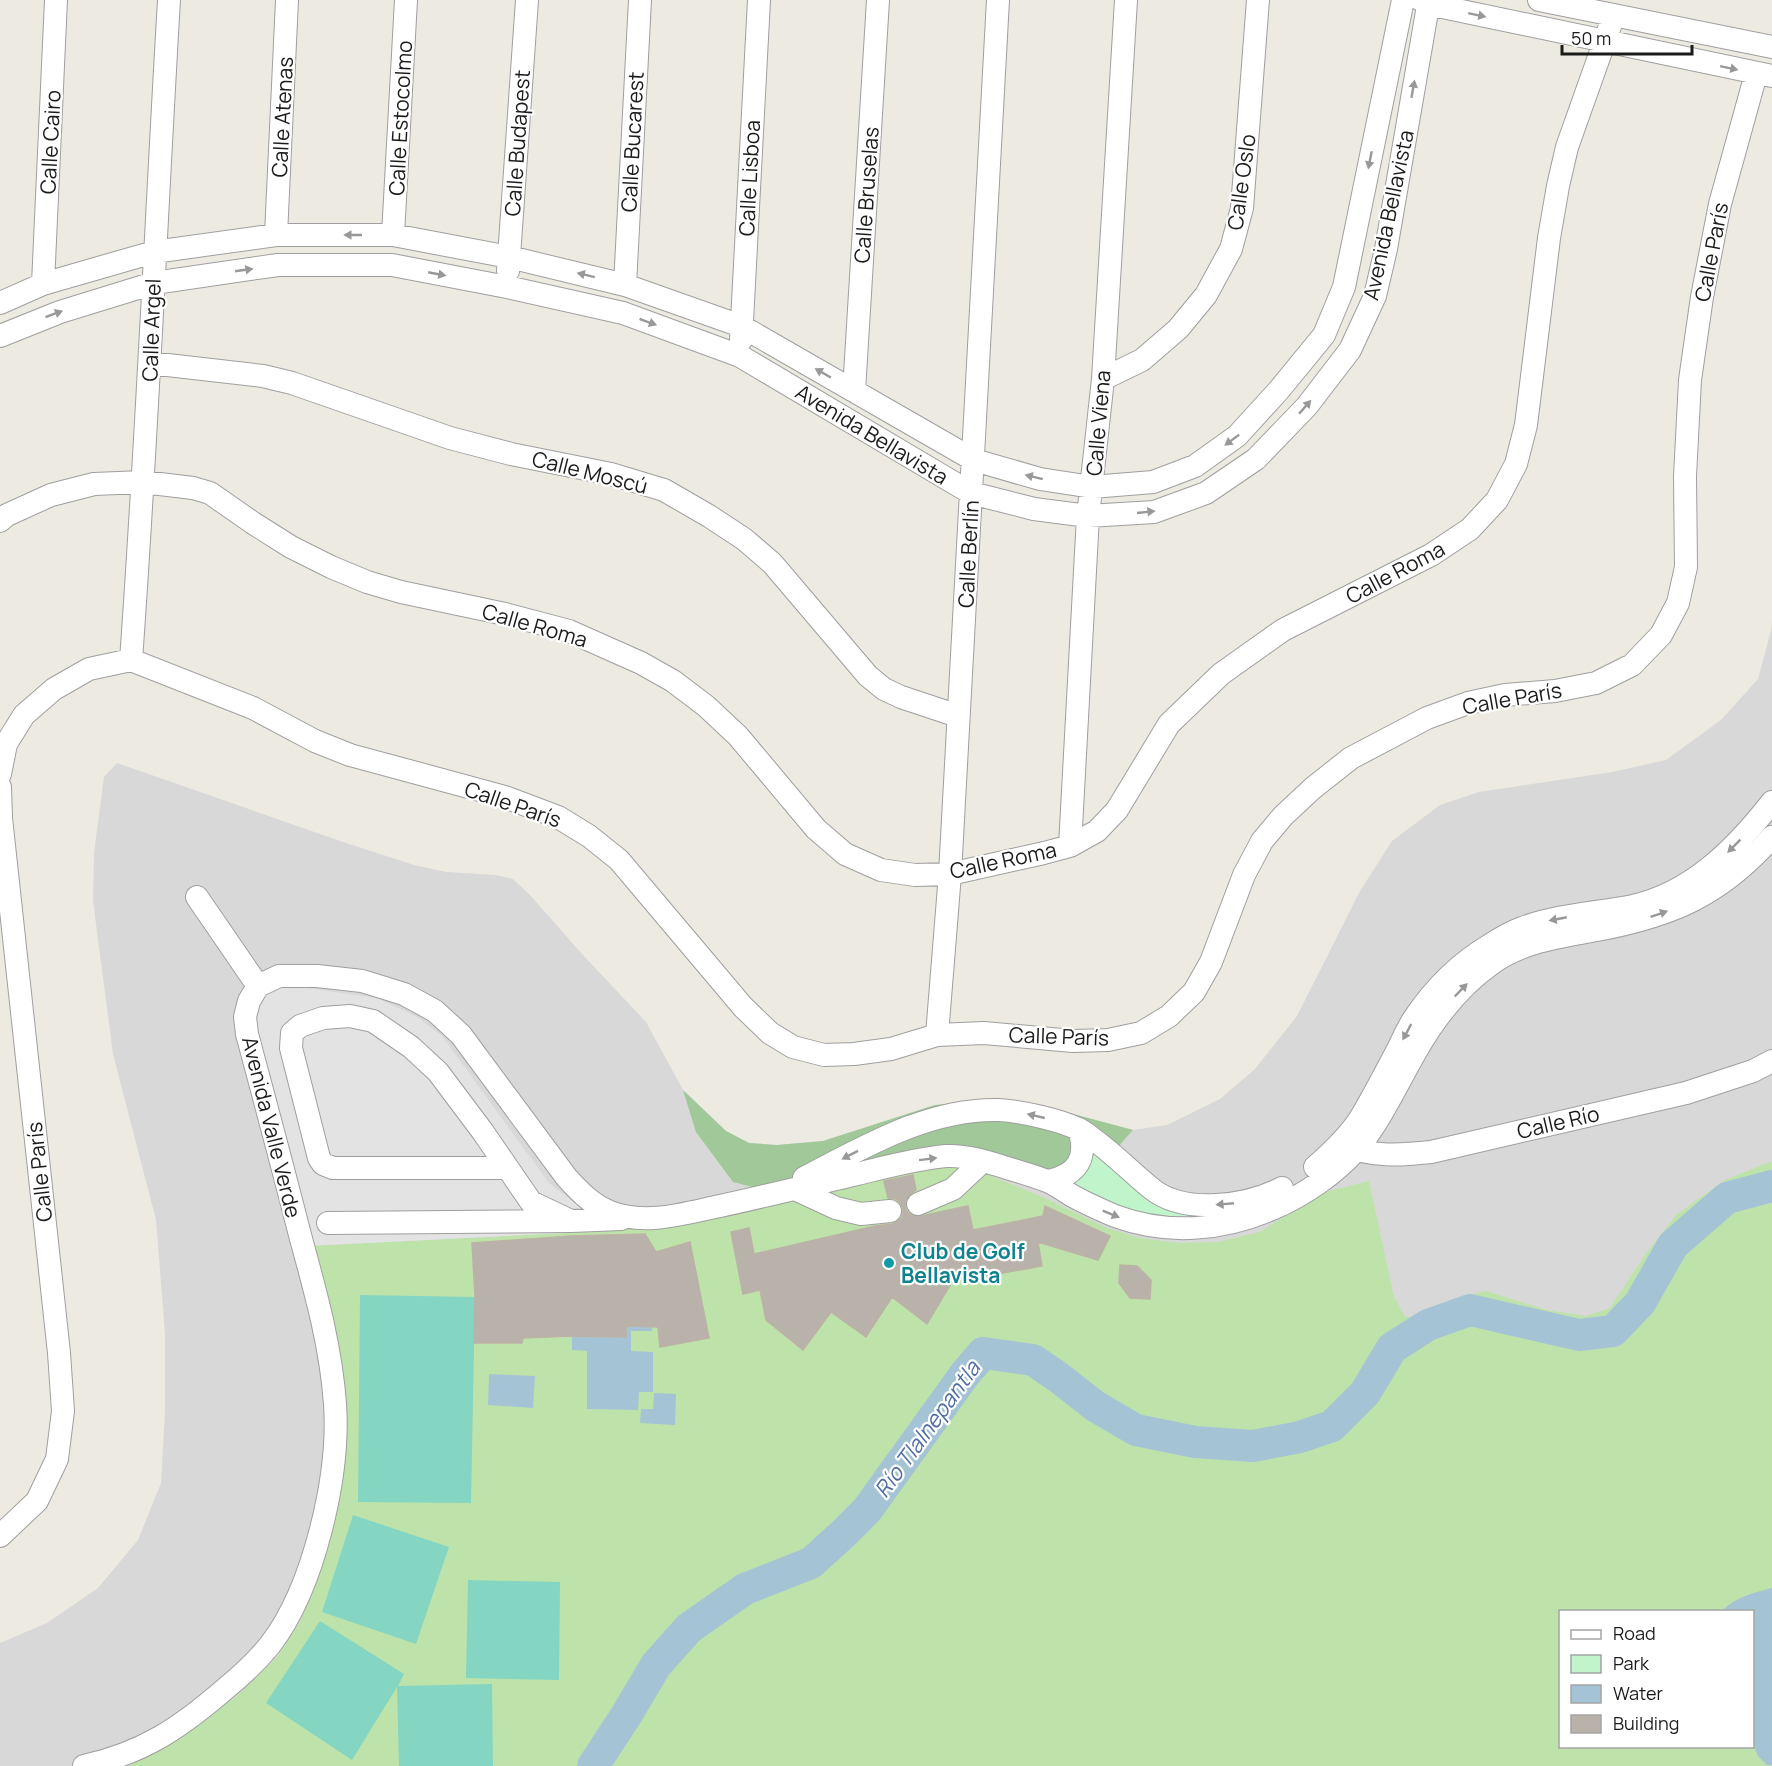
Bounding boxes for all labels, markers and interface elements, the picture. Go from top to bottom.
one-way arrow [1468,10,1486,20]
scale bar [1562,18,1692,56]
text: 50 m [1571,26,1611,50]
street label: Calle Estocolmo [382,40,418,196]
street label: Calle Atenas [265,56,299,178]
one-way arrow [1720,64,1739,74]
street label: Calle Budapest [498,69,536,217]
street label: Calle Bucarest [614,71,650,213]
one-way arrow [1409,80,1418,99]
street label: Calle Cairo [33,89,67,195]
street label: Calle Lisboa [732,119,766,237]
street label: Calle Bruselas [847,126,885,264]
street label: Avenida Bellavista [1356,127,1420,303]
street label: Calle Oslo [1220,132,1262,232]
one-way arrow [1365,151,1374,170]
street label: Calle París [1688,200,1734,304]
one-way arrow [343,230,362,240]
one-way arrow [234,266,253,275]
one-way arrow [428,270,447,279]
one-way arrow [576,270,595,280]
street label: Calle Argel [135,278,167,382]
one-way arrow [45,309,63,318]
one-way arrow [639,317,657,327]
one-way arrow [814,368,831,378]
street label: Calle Viena [1079,369,1117,477]
street label: Avenida Bellavista [791,377,953,491]
one-way arrow [1298,400,1311,415]
one-way arrow [1224,433,1240,446]
street label: Calle Moscú [529,444,651,500]
one-way arrow [1025,472,1043,481]
street label: Calle Berlín [951,499,985,609]
one-way arrow [1137,507,1156,517]
street label: Calle Roma [1341,534,1449,610]
street label: Calle Roma [479,597,591,653]
street label: Calle París [1460,676,1564,720]
street label: Calle París [461,774,565,834]
street label: Calle Roma [947,835,1059,885]
one-way arrow [1727,839,1741,853]
one-way arrow [1650,909,1668,919]
one-way arrow [1548,915,1567,924]
one-way arrow [1454,983,1468,998]
street label: Calle París [1008,1020,1110,1052]
one-way arrow [1402,1024,1412,1041]
street label: Avenida Valle Verde [236,1033,308,1221]
street label: Calle Río [1514,1099,1602,1145]
one-way arrow [1026,1111,1045,1121]
street label: Calle París [20,1121,58,1223]
one-way arrow [841,1150,858,1160]
one-way arrow [919,1154,938,1163]
one-way arrow [1215,1199,1234,1209]
one-way arrow [1103,1209,1121,1219]
place label: Club de Golf Bellavista [901,1237,1025,1289]
marker: Club de Golf Bellavista [882,1256,896,1270]
water label: Río Tlalnepantla [867,1353,988,1503]
legend [1559,1610,1754,1748]
text: Road [1613,1621,1656,1645]
text: Park [1613,1651,1650,1675]
text: Water [1613,1681,1663,1705]
text: Building [1613,1711,1679,1735]

